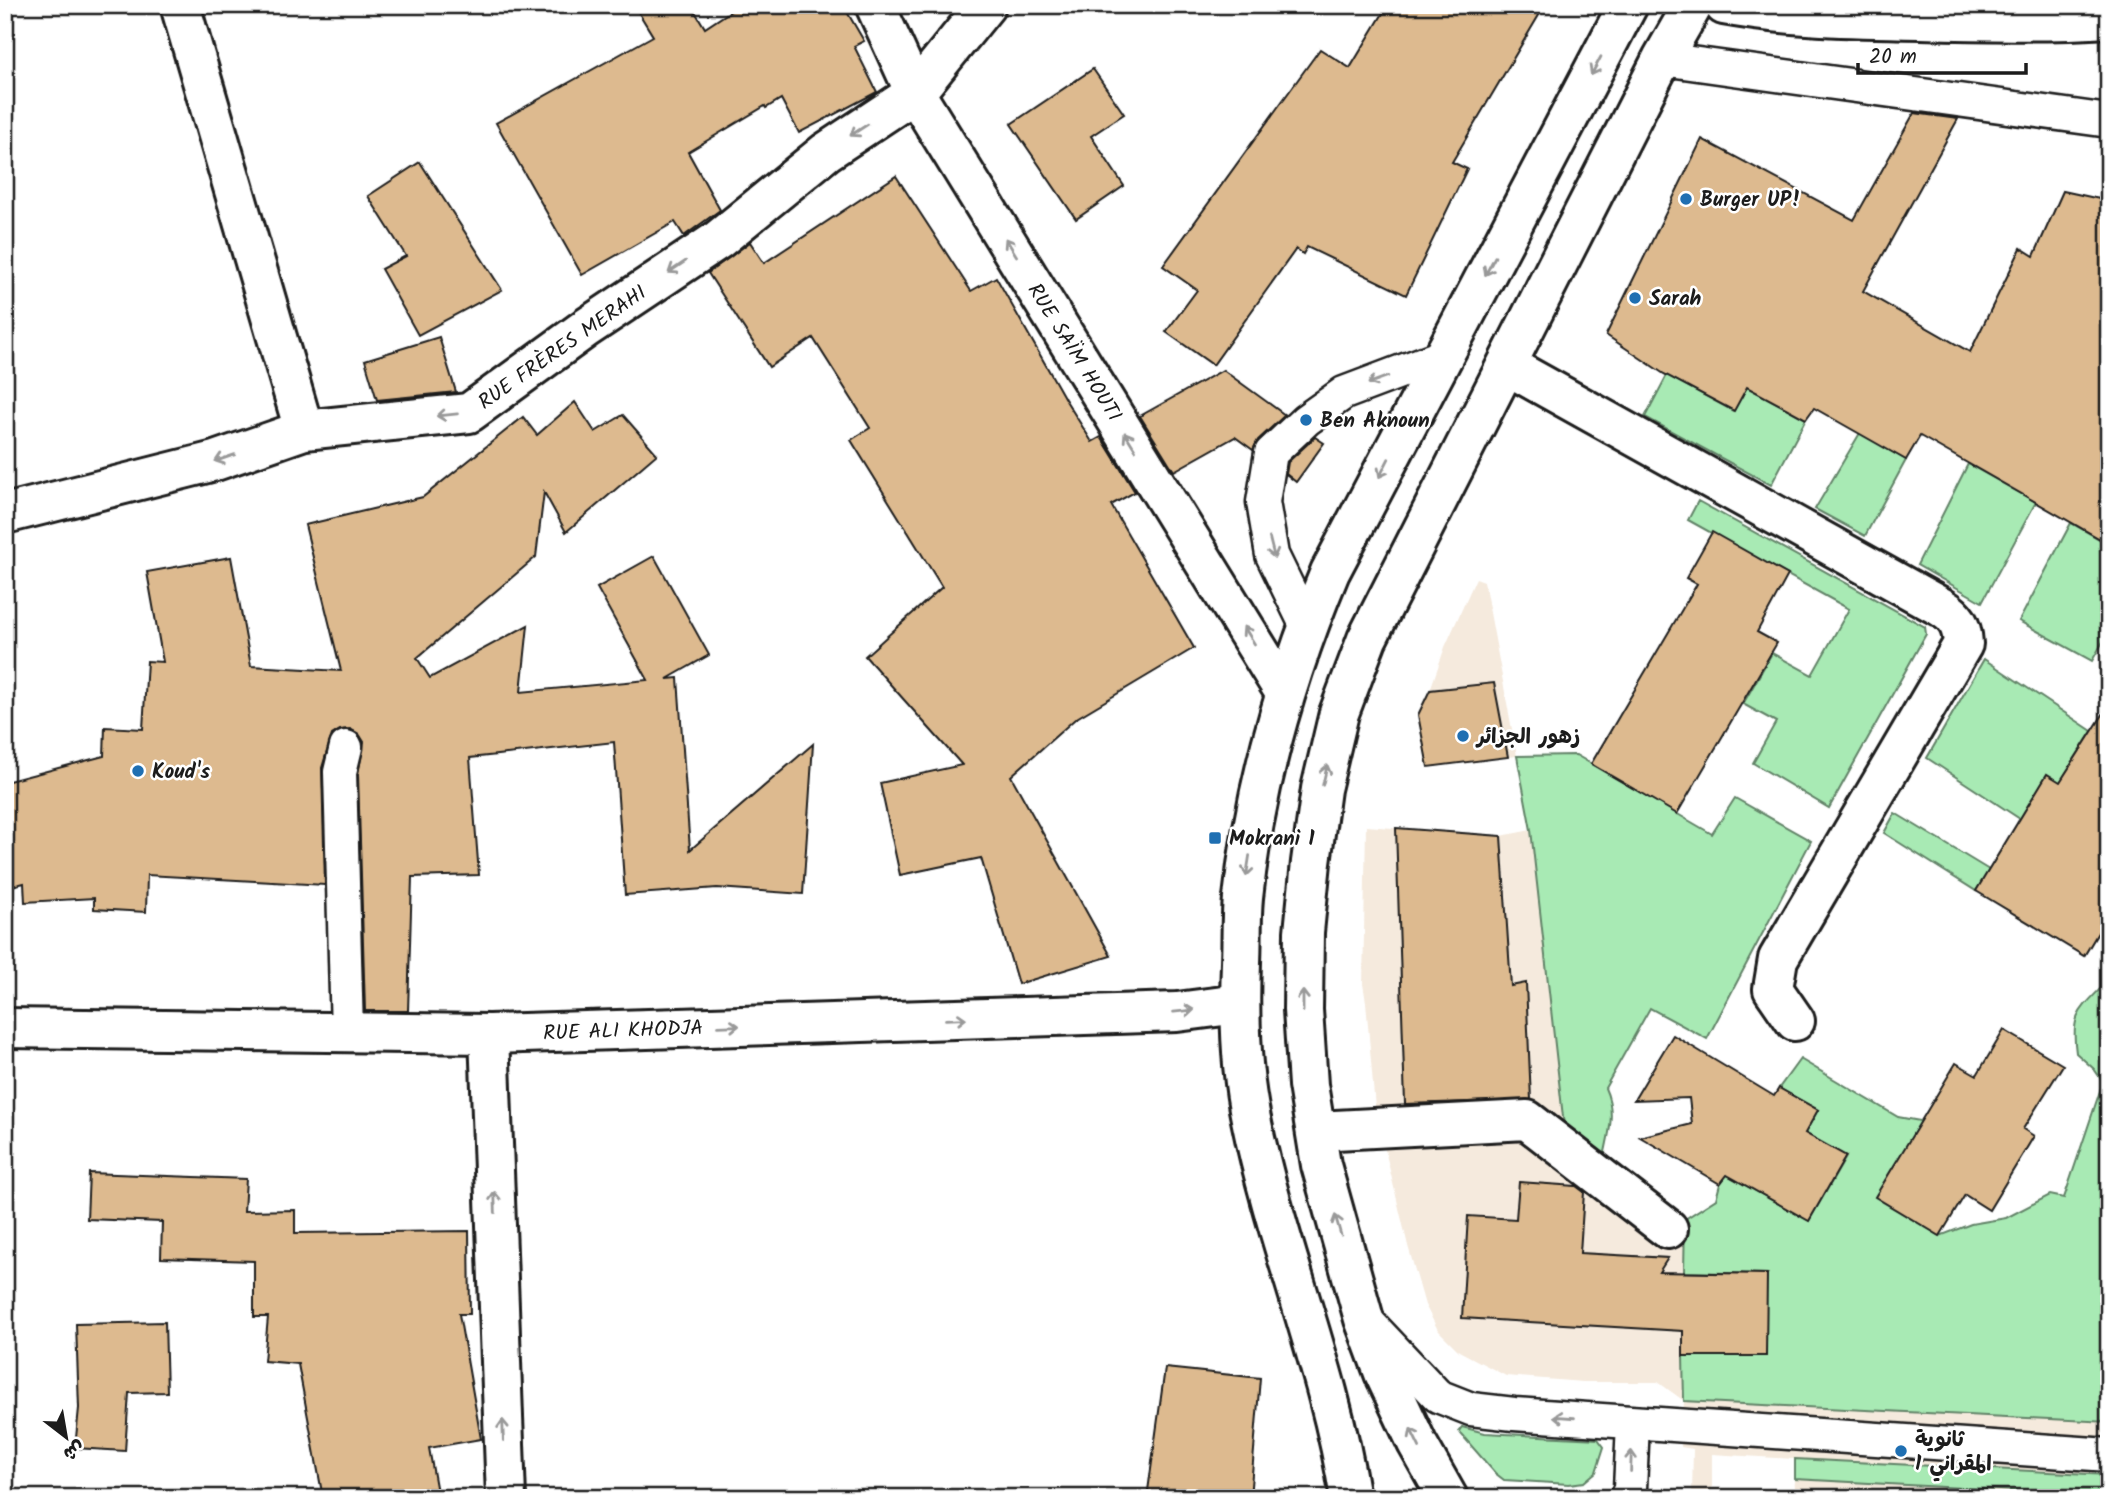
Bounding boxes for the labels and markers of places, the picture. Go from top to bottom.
place label: Burger UP! [1700,184,1801,217]
marker: Burger UP! [1678,191,1694,207]
place label: Sarah [1649,283,1702,316]
marker: Sarah [1627,290,1643,306]
place label: Ben Aknoun [1320,405,1430,438]
marker: Ben Aknoun [1298,412,1314,428]
place label: زهور الجزائر [1475,721,1580,754]
marker: زهور الجزائر [1455,728,1471,744]
place label: Koud's [152,756,210,789]
marker: Koud's [130,763,146,779]
place label: Mokrani 1 [1229,823,1315,856]
marker: Mokrani 1 [1207,830,1223,846]
place label: ثانوية المقراني 1 [1915,1424,1992,1482]
marker: ثانوية المقراني 1 [1893,1443,1909,1459]

